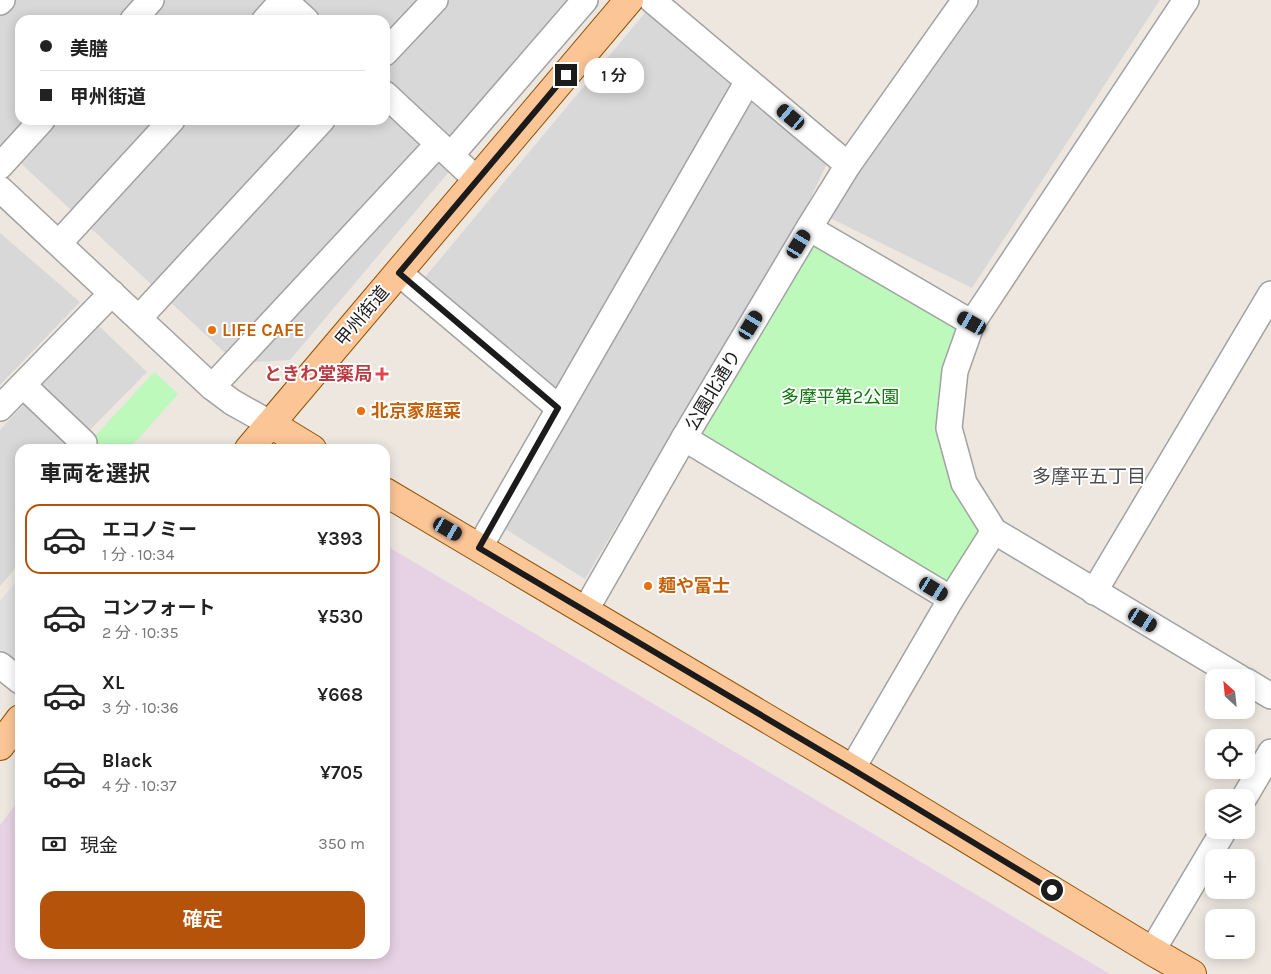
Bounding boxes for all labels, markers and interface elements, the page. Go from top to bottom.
text: 美膳 [70,38,108,60]
callout: 1 分 [584,58,644,92]
route end [555,64,577,86]
text: 1 分 [601,66,627,85]
text: 甲州街道 [70,86,146,108]
car [774,102,807,132]
car [784,227,813,261]
street label: 甲州街道 [330,281,394,351]
car [736,308,765,342]
car [955,309,988,337]
place label: LIFE CAFE [222,319,304,341]
marker: LIFE CAFE [206,324,218,336]
street label: 公園北通り [680,346,746,434]
place label: ときわ堂薬局 [264,363,372,385]
marker: ときわ堂薬局 [376,368,388,380]
park label: 多摩平第2公園 [781,386,899,408]
place label: 北京家庭菜 [371,400,461,422]
marker: 北京家庭菜 [355,405,367,417]
text: 車両を選択 [40,461,150,487]
district label: 多摩平五丁目 [1032,466,1146,488]
car [431,515,464,543]
icon: car [42,517,87,562]
text: エコノミー [102,519,197,541]
text: ¥393 [317,528,363,550]
text: 1 分 · 10:34 [102,545,174,564]
place label: 麺や富士 [658,575,730,597]
car [917,575,950,603]
marker: 麺や富士 [642,580,654,592]
icon: car [42,595,87,640]
text: コンフォート [102,597,215,619]
text: ¥530 [318,606,363,628]
car [1126,606,1159,634]
text: 2 分 · 10:35 [102,623,178,642]
north arrow [1205,669,1255,719]
map controls [1205,669,1255,959]
text: XL [102,672,124,694]
icon: car [42,673,87,718]
text: ¥668 [317,684,363,706]
text: 3 分 · 10:36 [102,698,179,717]
button: locate [1205,729,1255,779]
text: Black [102,750,153,772]
icon: car [42,751,87,796]
text: ¥705 [320,762,363,784]
text: 4 分 · 10:37 [102,776,177,795]
button: layers [1205,789,1255,839]
icon: cash [40,830,68,858]
text: 350 m [318,834,365,853]
text: 現金 [80,835,118,857]
button: + [1205,849,1255,899]
route start [1041,879,1063,901]
button: 確定 [40,891,365,949]
button: − [1205,909,1255,959]

